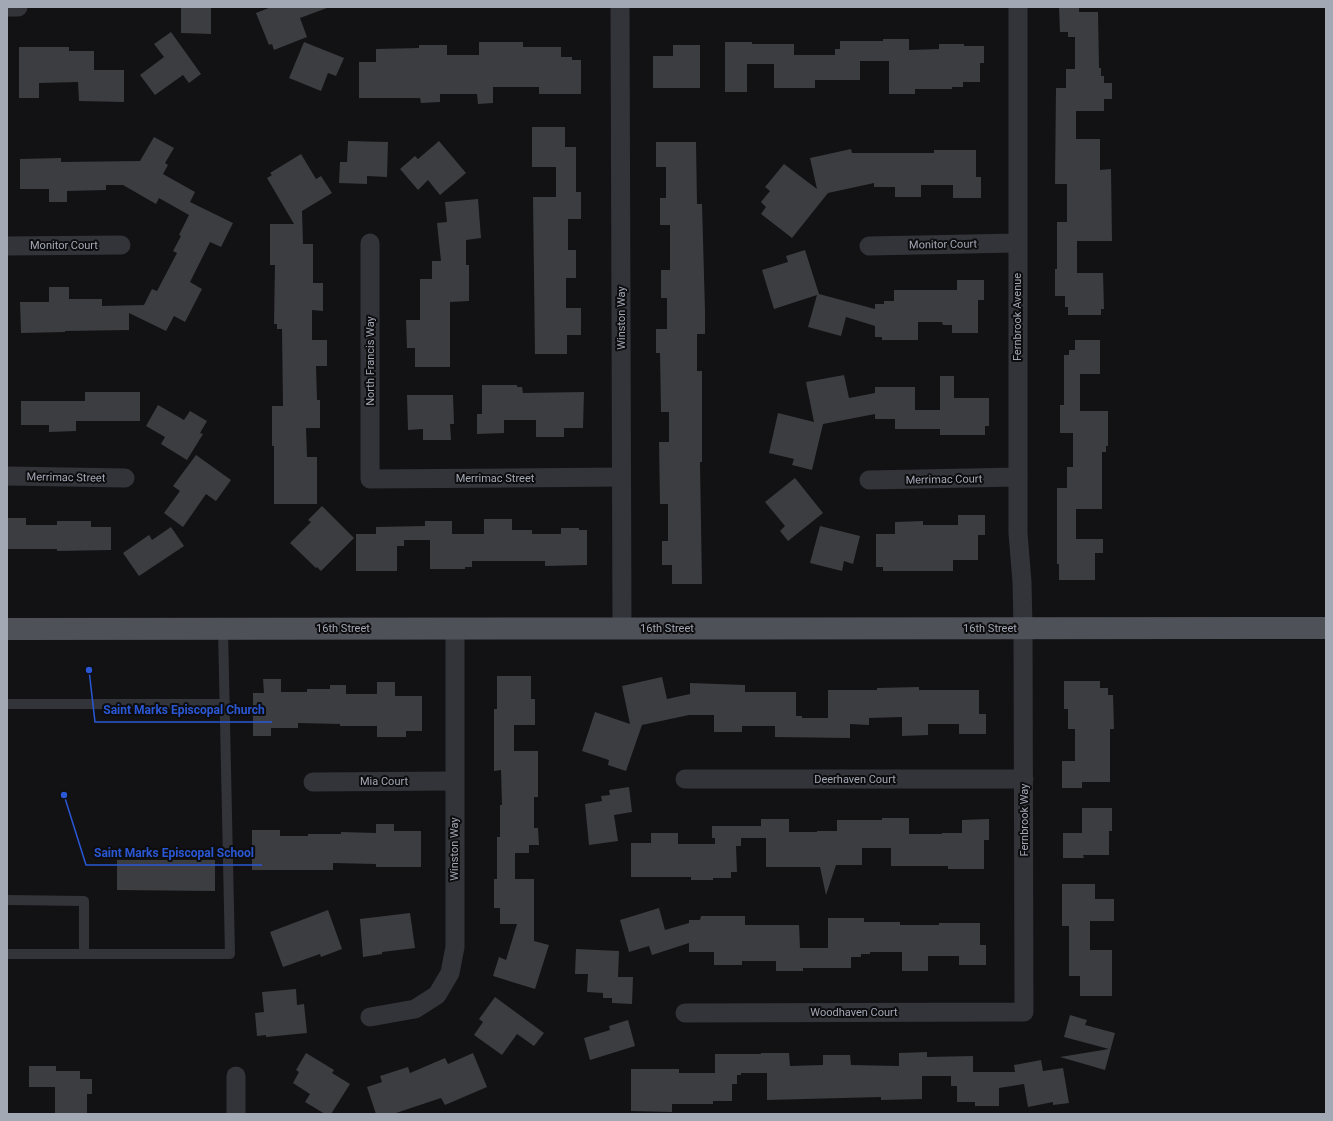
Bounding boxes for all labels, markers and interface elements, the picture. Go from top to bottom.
street label: Monitor Court [909,237,977,252]
street label: Monitor Court [30,239,98,252]
street label: Fernbrook Avenue [1011,273,1024,361]
street label: Winston Way [615,285,628,350]
street label: North Francis Way [364,315,377,406]
street label: Merrimac Street [27,470,106,485]
street label: Merrimac Street [456,472,535,485]
street label: Merrimac Court [906,472,983,487]
street label: 16th Street [316,622,370,635]
street label: 16th Street [640,622,694,635]
street label: 16th Street [963,622,1017,635]
callout: Saint Marks Episcopal Church [95,698,272,722]
text: Saint Marks Episcopal Church [103,703,265,717]
street label: Deerhaven Court [814,773,896,786]
street label: Mia Court [360,775,408,788]
street label: Fernbrook Way [1018,783,1031,856]
street label: Winston Way [448,816,461,881]
callout: Saint Marks Episcopal School [86,841,262,865]
text: Saint Marks Episcopal School [94,846,254,860]
street label: Woodhaven Court [810,1006,898,1019]

